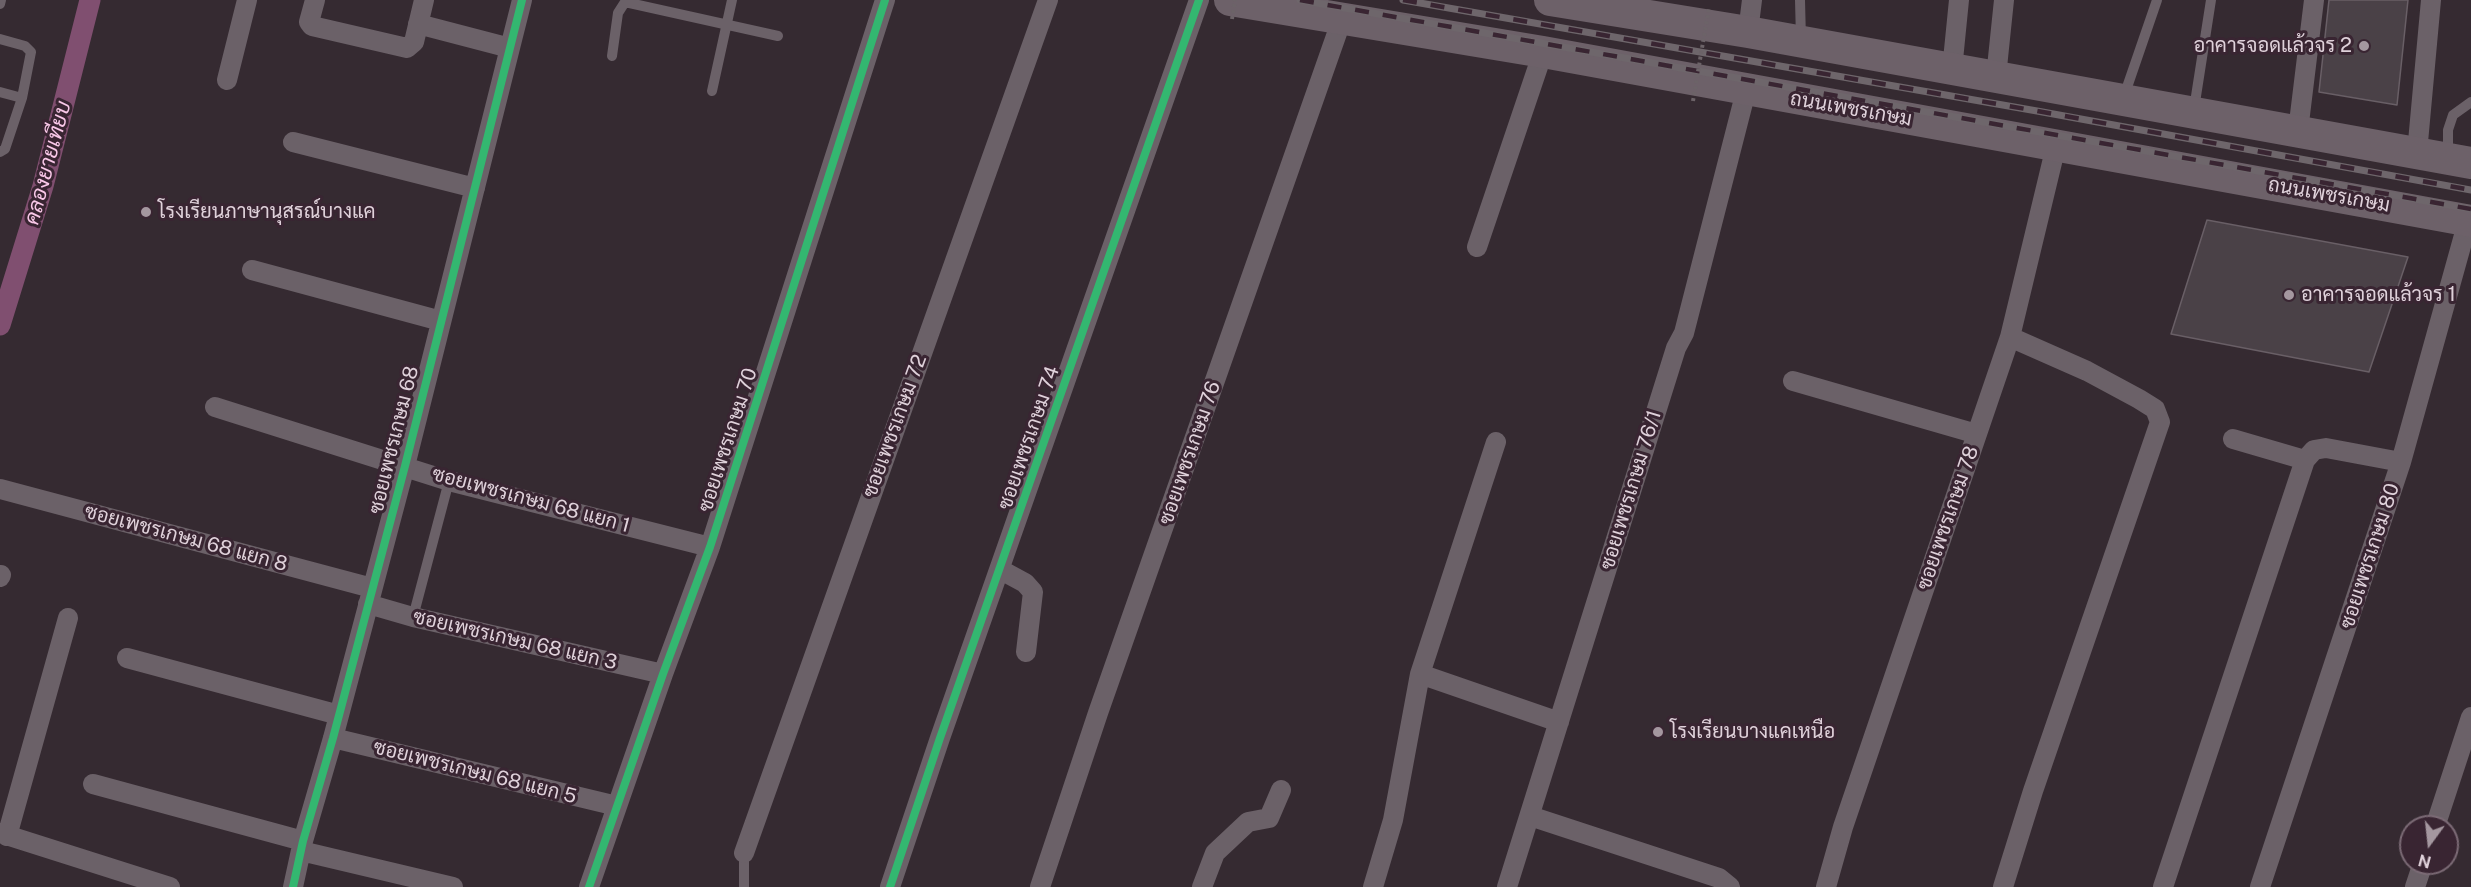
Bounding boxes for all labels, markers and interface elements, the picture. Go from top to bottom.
place label: อาคารจอดแล้วจร 2 [2193,34,2352,58]
marker: อาคารจอดแล้วจร 2 [2357,39,2371,53]
street label: ถนนเพชรเกษม [1788,86,1914,132]
water label: คลองยายเทียบ [19,99,77,227]
street label: ถนนเพชรเกษม [2266,172,2392,218]
place label: โรงเรียนภาษานุสรณ์บางแค [158,200,376,224]
marker: โรงเรียนภาษานุสรณ์บางแค [139,205,153,219]
place label: อาคารจอดแล้วจร 1 [2301,283,2456,307]
marker: อาคารจอดแล้วจร 1 [2282,288,2296,302]
street label: ซอยเพชรเกษม 72 [858,351,932,501]
street label: ซอยเพชรเกษม 74 [993,363,1065,513]
street label: ซอยเพชรเกษม 68 [364,364,424,516]
street label: ซอยเพชรเกษม 70 [693,365,763,515]
street label: ซอยเพชรเกษม 76 [1154,378,1226,528]
street label: ซอยเพชรเกษม 76/1 [1595,407,1667,573]
street label: ซอยเพชรเกษม 78 [1912,443,1984,593]
street label: ซอยเพชรเกษม 68 แยก 1 [429,462,633,538]
street label: ซอยเพชรเกษม 80 [2335,480,2405,632]
street label: ซอยเพชรเกษม 68 แยก 8 [82,499,290,577]
street label: ซอยเพชรเกษม 68 แยก 3 [411,605,619,675]
place label: โรงเรียนบางแคเหนือ [1670,720,1835,744]
marker: โรงเรียนบางแคเหนือ [1651,725,1665,739]
street label: ซอยเพชรเกษม 68 แยก 5 [371,735,579,809]
north arrow [2399,815,2459,875]
text: N [2416,850,2433,872]

